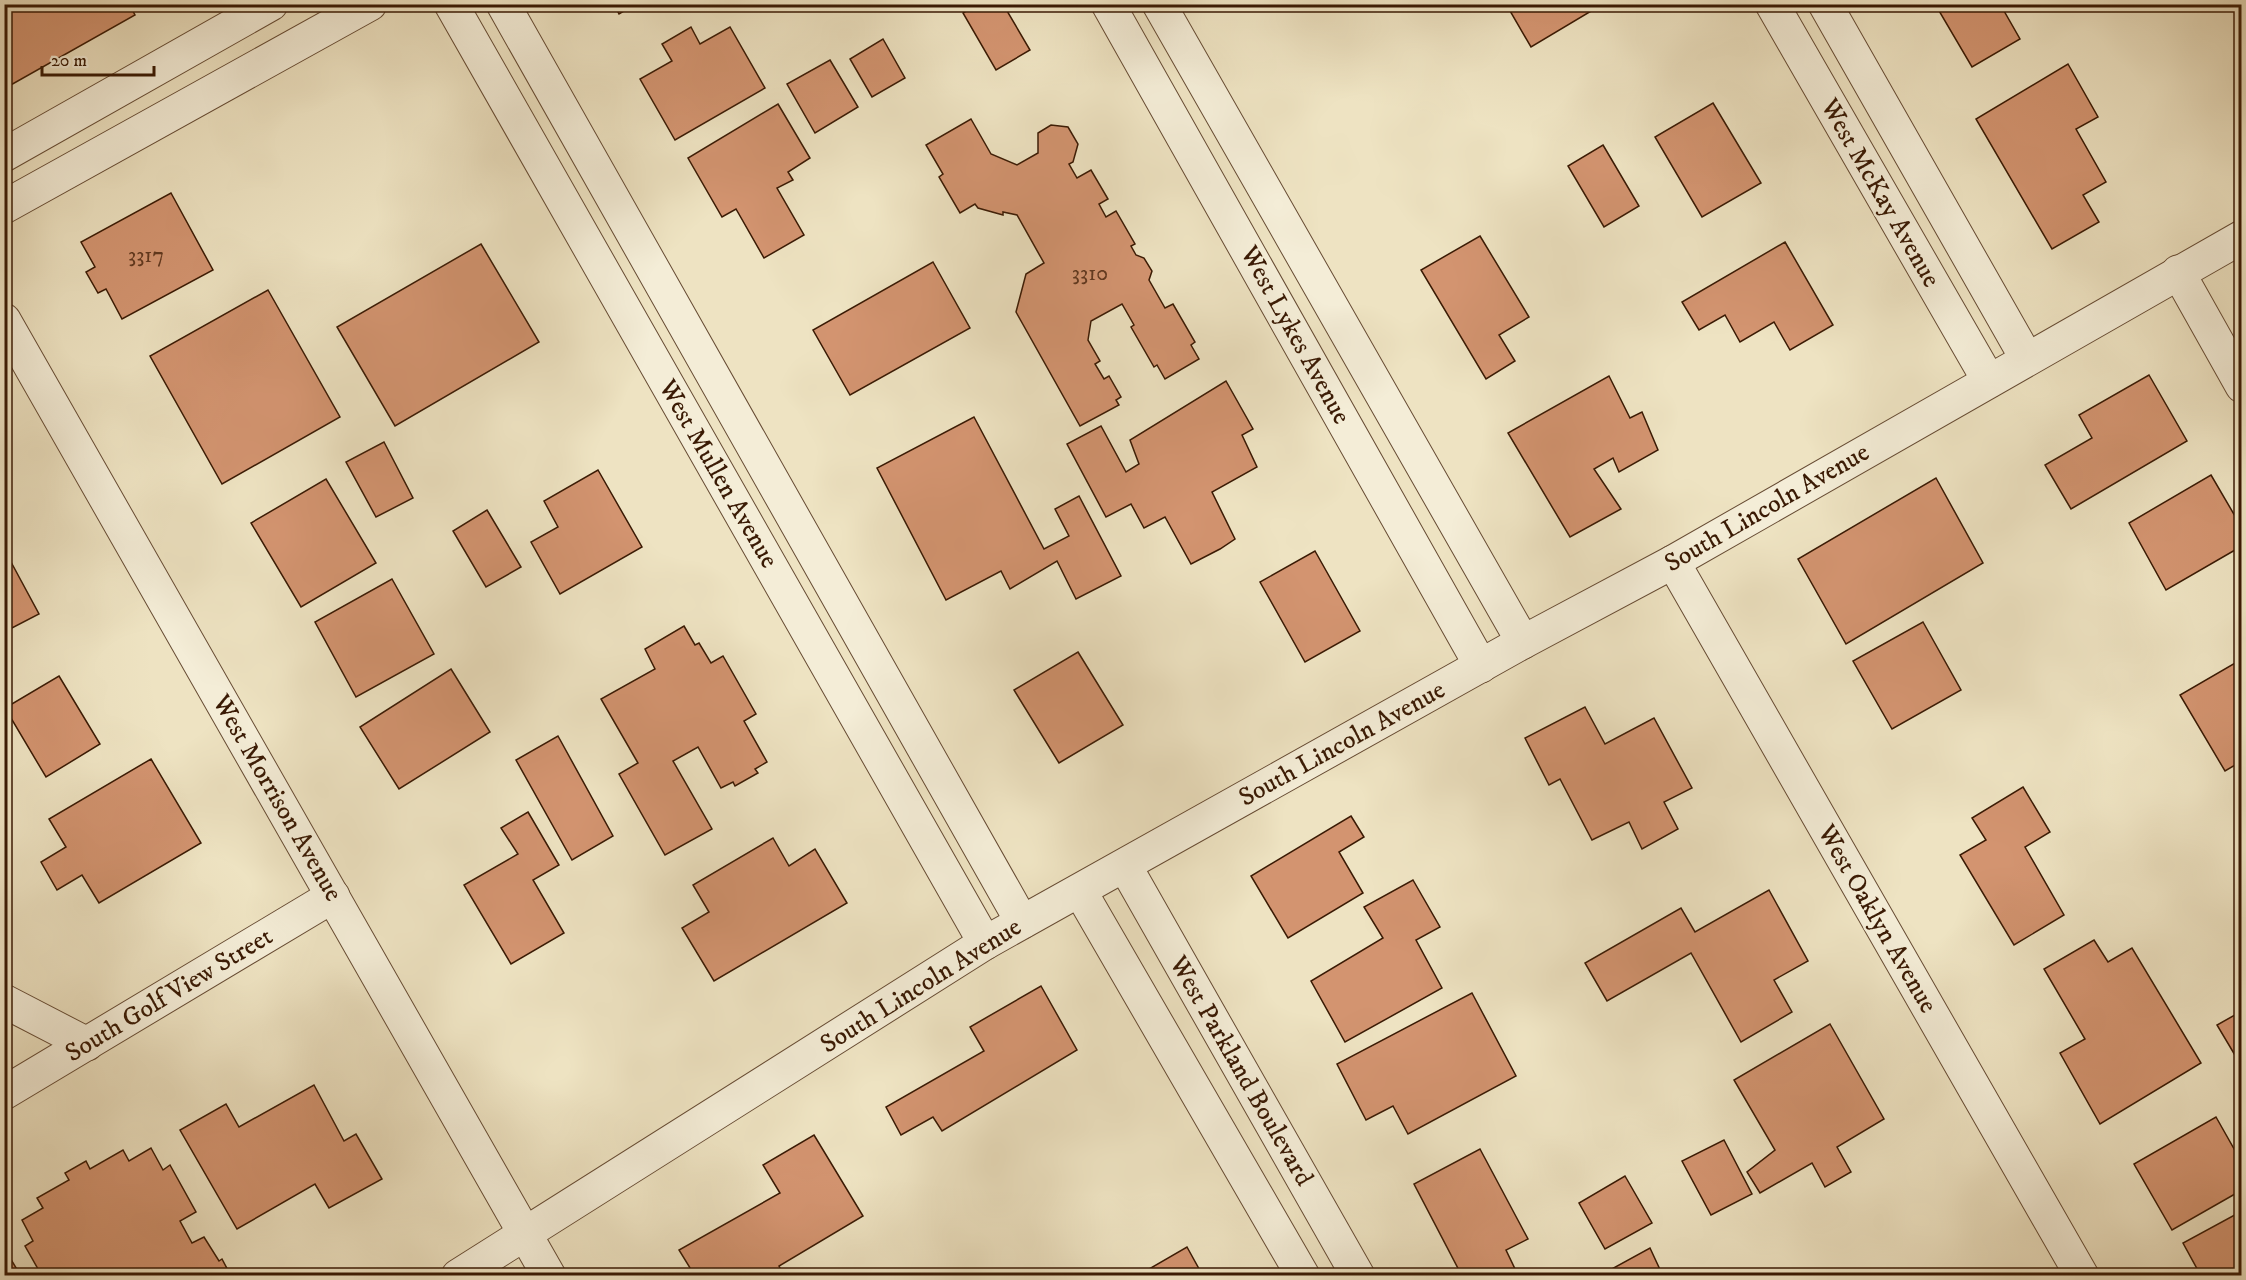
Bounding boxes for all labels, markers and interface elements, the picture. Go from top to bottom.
scale bar [42,39,154,77]
text: 20 m [51,50,87,72]
street label: West McKay Avenue [1812,92,1947,293]
street label: West Lykes Avenue [1232,239,1358,430]
house number: 3317 [128,242,164,269]
house number: 3310 [1072,260,1108,287]
street label: West Mullen Avenue [650,373,785,574]
street label: South Lincoln Avenue [1659,436,1875,580]
street label: South Lincoln Avenue [1233,674,1451,814]
street label: West Morrison Avenue [204,688,350,907]
street label: West Oaklyn Avenue [1809,818,1944,1019]
street label: South Lincoln Avenue [814,911,1028,1061]
street label: South Golf View Street [59,920,279,1070]
street label: West Parkland Boulevard [1161,949,1320,1192]

